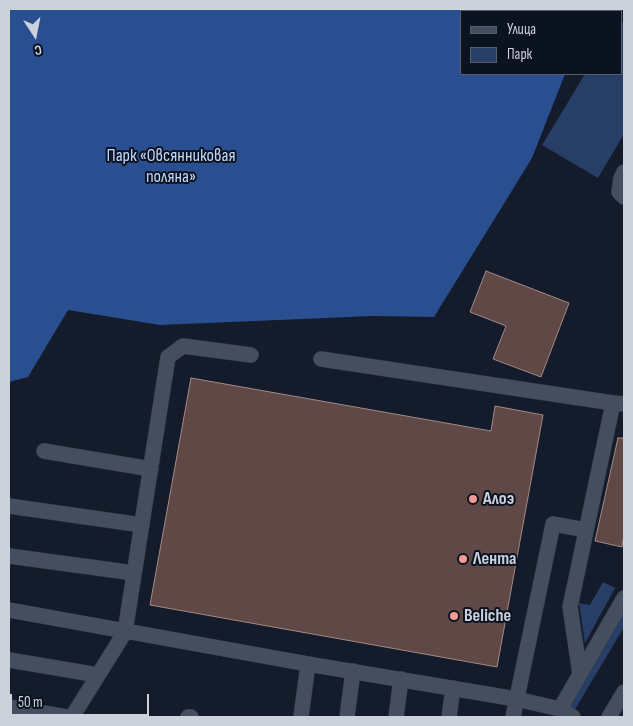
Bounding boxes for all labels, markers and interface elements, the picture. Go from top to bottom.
north arrow [10,10,60,60]
legend [460,10,623,75]
text: Улица [507,20,536,39]
text: С [33,41,43,59]
text: Парк [507,45,532,64]
park label: Парк «Овсянниковая поляна» [107,145,235,188]
place label: Алоэ [483,488,514,510]
marker: Алоэ [467,493,479,505]
place label: Лента [473,548,516,570]
marker: Лента [457,553,469,565]
place label: Beliche [464,605,511,627]
marker: Beliche [448,610,460,622]
scale bar [12,684,151,716]
text: 50 m [18,693,43,712]

